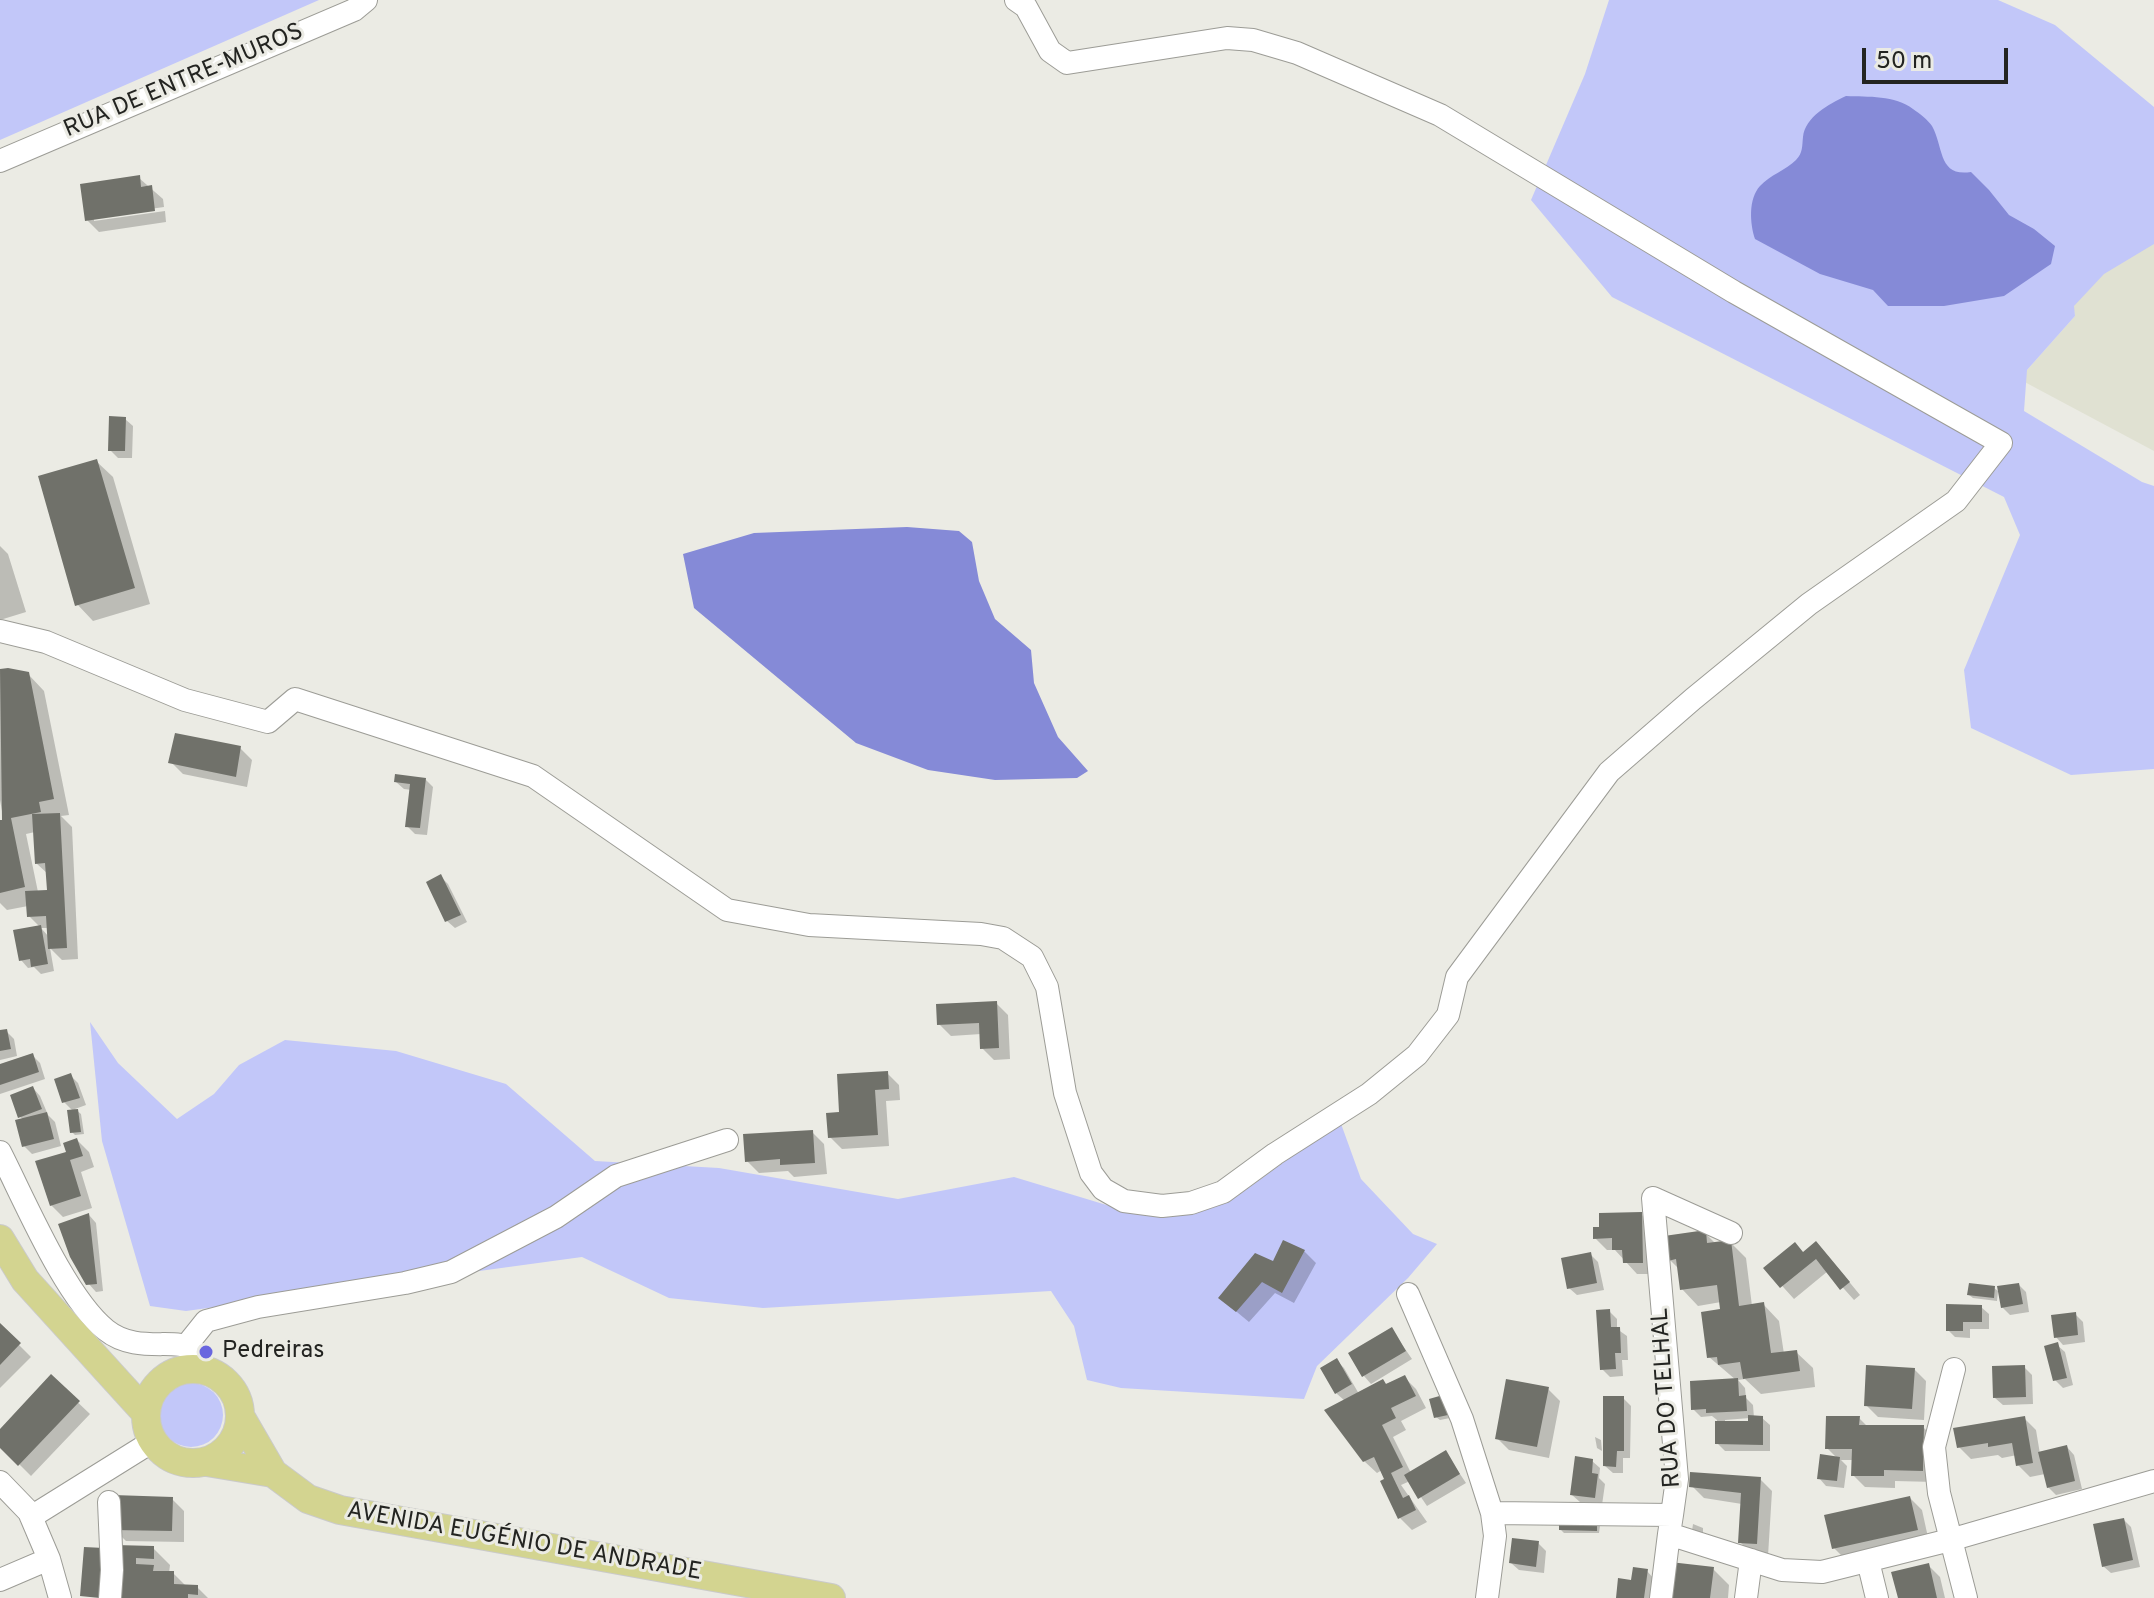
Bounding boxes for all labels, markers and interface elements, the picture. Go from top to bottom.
street label: RUA DE ENTRE-MUROS [60,18,308,146]
scale bar [1866,32,2012,82]
text: 50 m [1876,47,1932,77]
street label: RUA DO TELHAL [1647,1307,1689,1489]
place label: Pedreiras [222,1338,325,1366]
marker: Pedreiras [197,1343,215,1361]
street label: AVENIDA EUGÉNIO DE ANDRADE [344,1498,704,1588]

